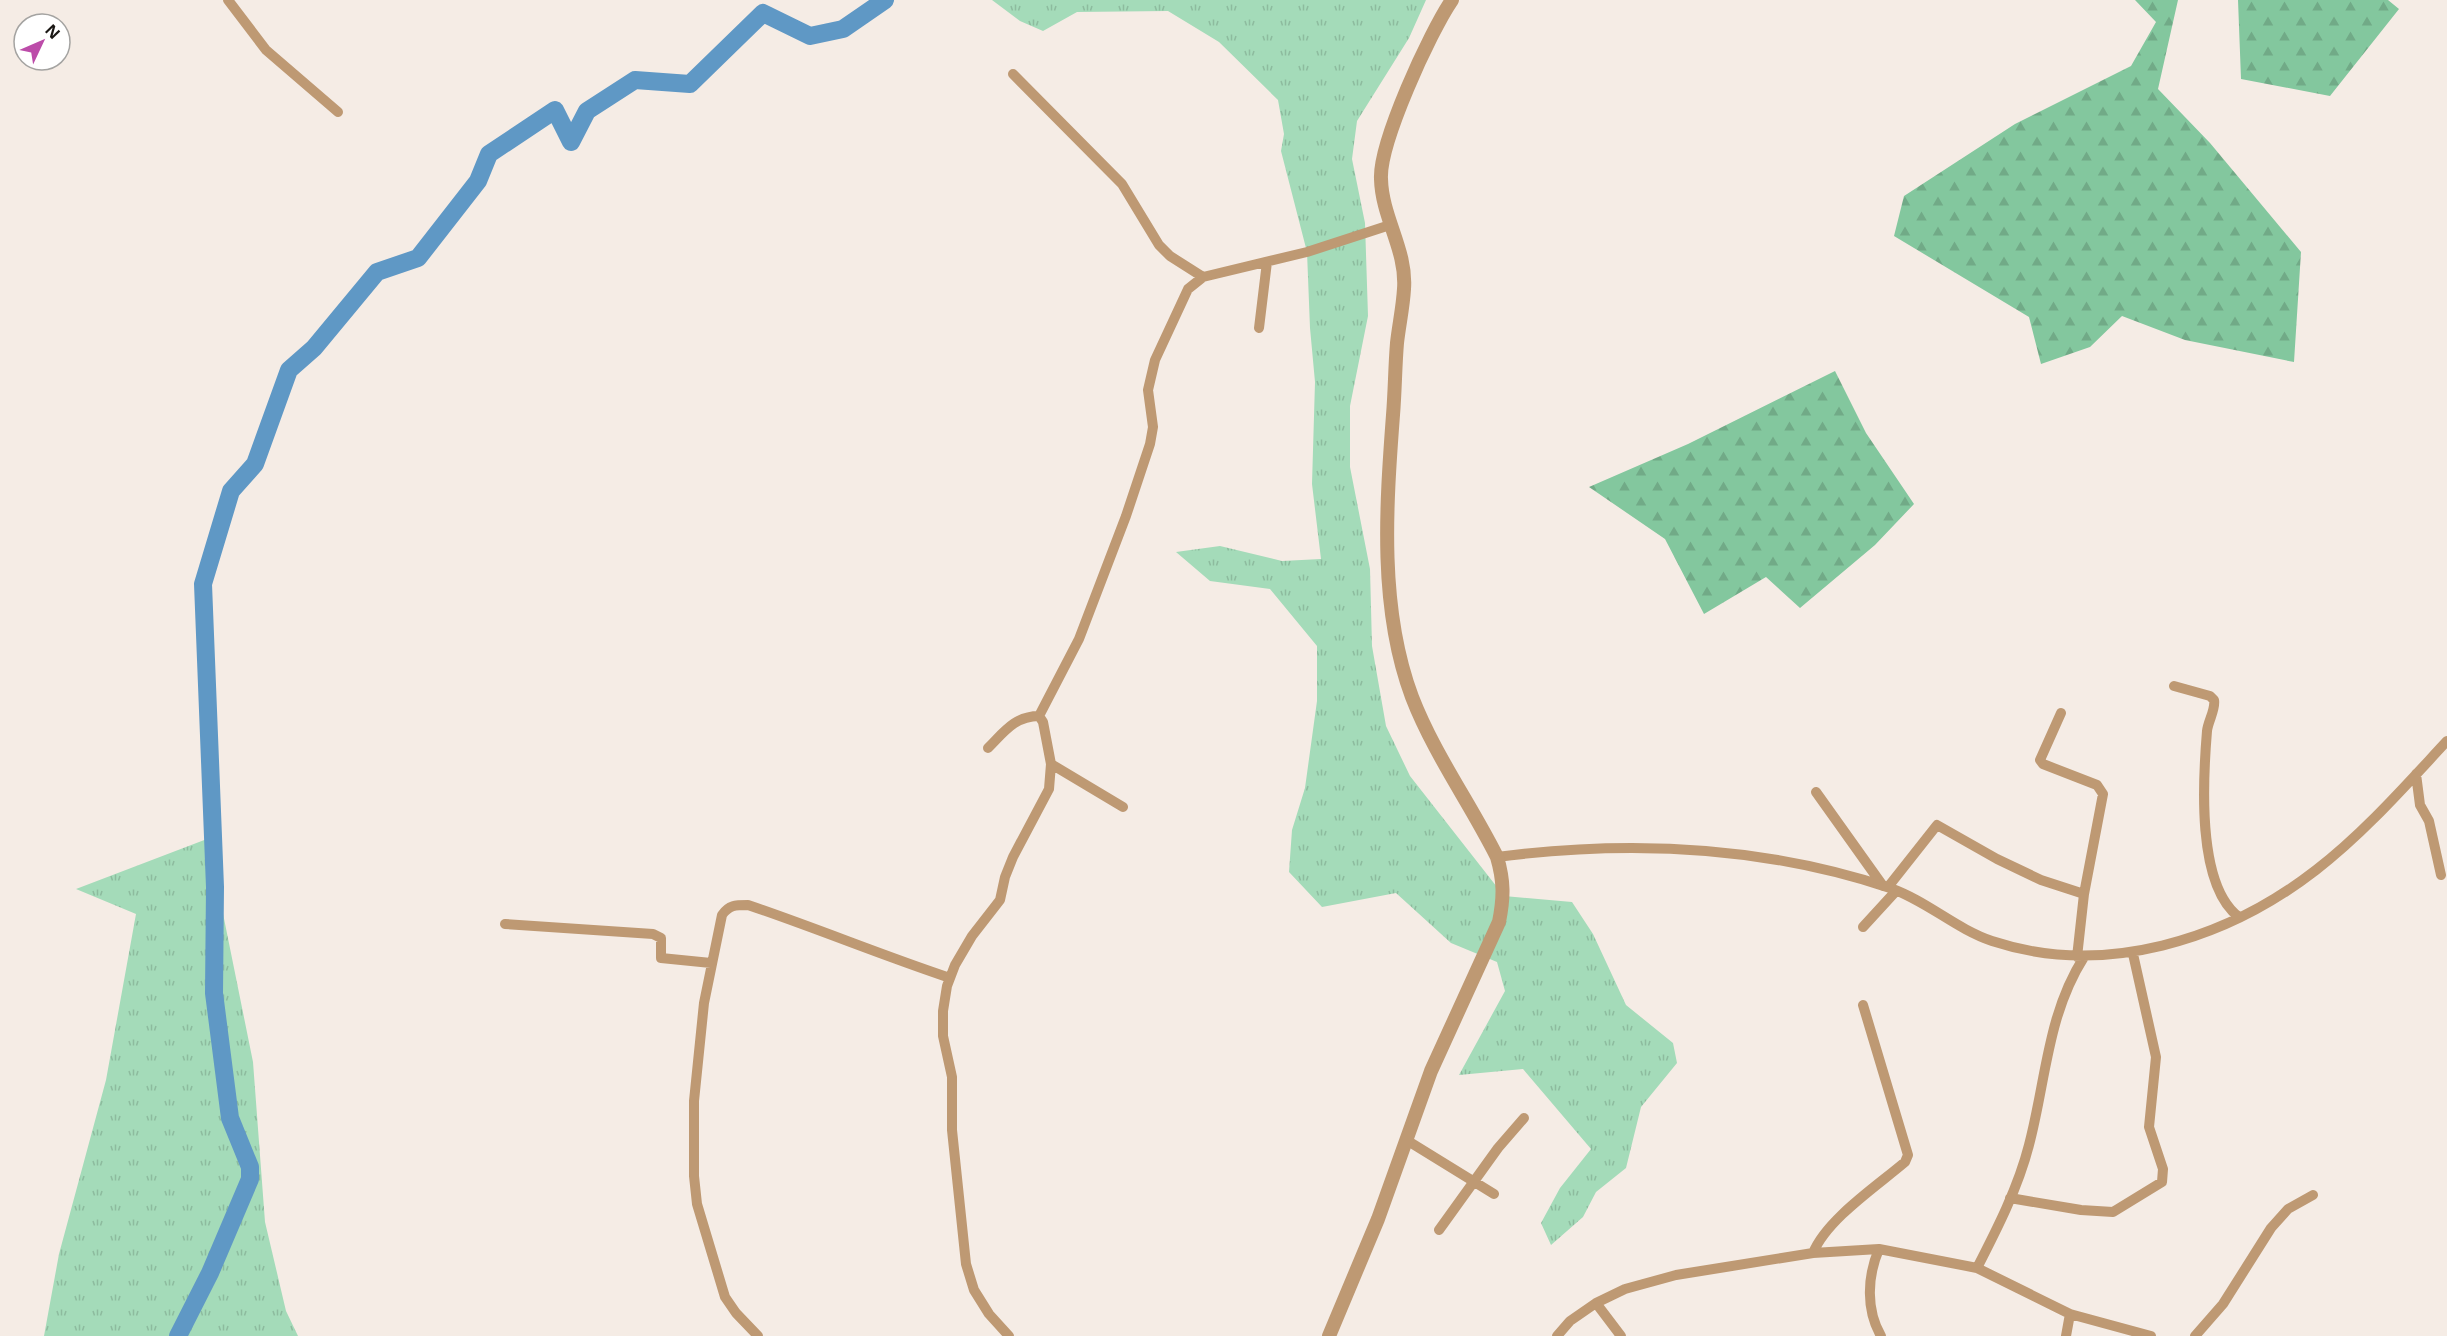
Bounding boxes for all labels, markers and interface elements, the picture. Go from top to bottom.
north arrow [12,12,72,72]
text: N [40,19,65,44]

